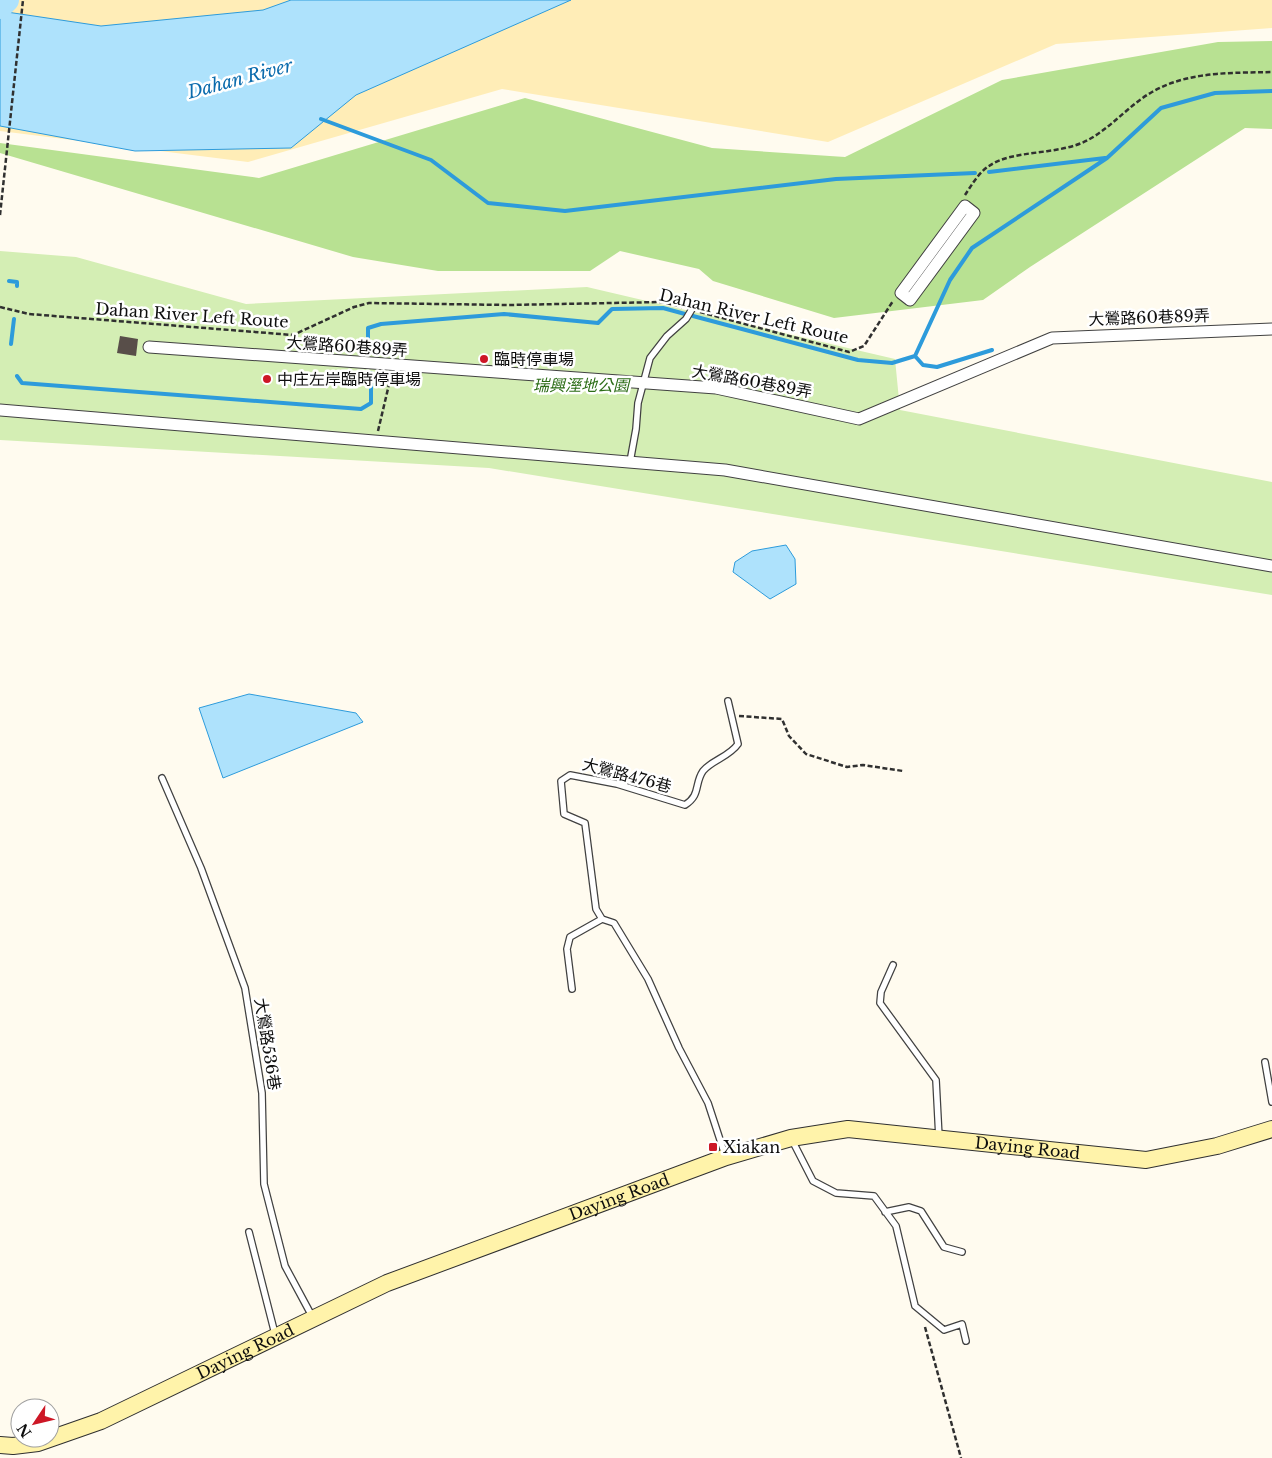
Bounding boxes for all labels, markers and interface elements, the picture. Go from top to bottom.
water label: Dahan River [184,54,296,104]
street label: Dahan River Left Route [657,284,851,348]
street label: Dahan River Left Route [95,298,289,332]
street label: 大鶯路60巷89弄 [1088,305,1210,329]
street label: 大鶯路60巷89弄 [286,332,408,360]
place label: 臨時停車場 [494,349,574,369]
marker: 臨時停車場 [478,353,490,365]
street label: 大鶯路60巷89弄 [690,361,814,401]
place label: 中庄左岸臨時停車場 [277,369,421,389]
marker: 中庄左岸臨時停車場 [261,373,273,385]
park label: 瑞興溼地公園 [533,375,631,395]
street label: 大鶯路476巷 [580,753,674,797]
street label: 大鶯路536巷 [251,996,285,1092]
street label: Daying Road [974,1132,1081,1163]
place label: Xiakan [723,1137,780,1157]
marker: Xiakan [707,1141,719,1153]
street label: Daying Road [566,1169,672,1225]
street label: Daying Road [193,1319,297,1383]
north arrow [10,1398,60,1448]
text: N [13,1420,36,1441]

